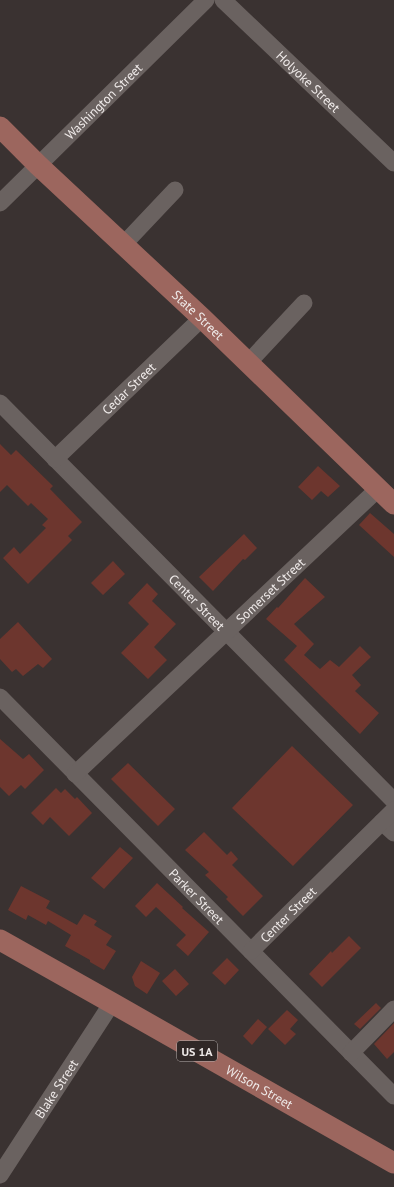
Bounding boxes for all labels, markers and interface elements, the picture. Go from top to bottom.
street label: Holyoke Street [273,47,344,116]
street label: Washington Street [61,59,146,143]
street label: State Street [169,286,228,344]
street label: Cedar Street [98,358,160,418]
street label: Somerset Street [232,553,309,627]
street label: Center Street [165,570,229,634]
street label: Parker Street [166,865,228,928]
street label: Center Street [256,882,320,946]
road number: US 1A [177,1041,217,1061]
street label: Blake Street [31,1055,82,1122]
street label: Wilson Street [223,1061,296,1113]

